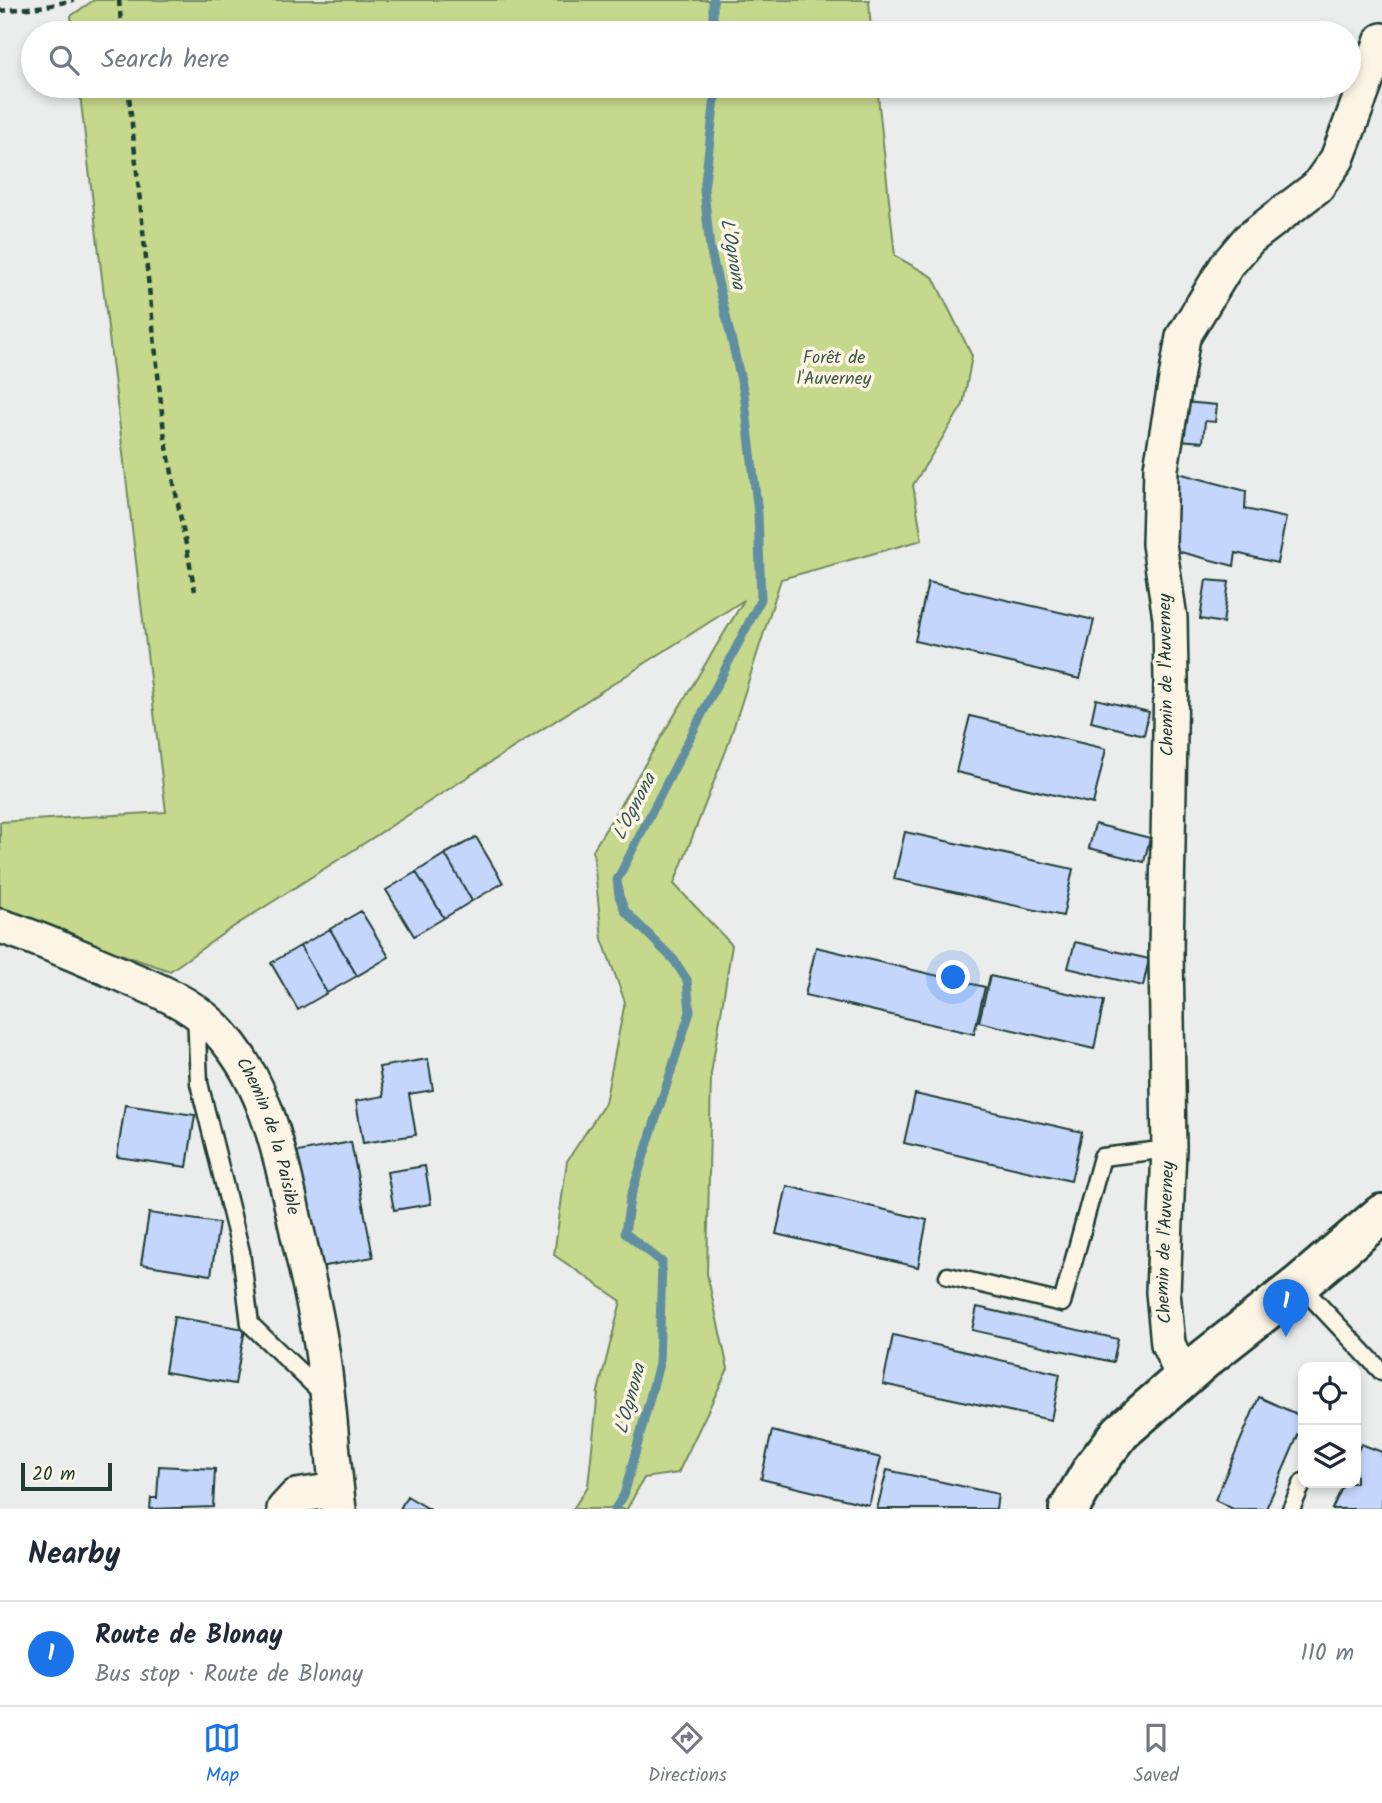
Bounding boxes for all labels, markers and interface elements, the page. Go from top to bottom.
search box [21,21,1361,98]
text: Search here [101,39,229,81]
icon: search [45,41,83,79]
water label: L'Ognona [711,216,753,293]
park label: Forêt de l'Auverney [797,344,872,394]
street label: Chemin de l'Auverney [1151,593,1183,757]
water label: L'Ognona [605,767,665,846]
your location [936,960,970,994]
street label: Chemin de la Paisible [228,1051,308,1218]
street label: Chemin de l'Auverney [1148,1160,1183,1325]
pin: 1 [1263,1279,1309,1337]
water label: L'Ognona [607,1360,655,1437]
map controls [1298,1362,1361,1488]
button: locate [1298,1362,1361,1425]
button: layers [1298,1425,1361,1488]
scale bar [21,1460,112,1492]
text: 20 m [32,1460,75,1490]
text: Nearby [28,1531,120,1579]
text: Route de Blonay [95,1615,282,1657]
text: 1 [48,1636,54,1672]
text: 110 m [1301,1636,1354,1672]
text: Bus stop · Route de Blonay [95,1657,363,1693]
tab: Map [203,1719,241,1791]
tab: Directions [648,1719,727,1791]
tab: Saved [1134,1719,1179,1791]

